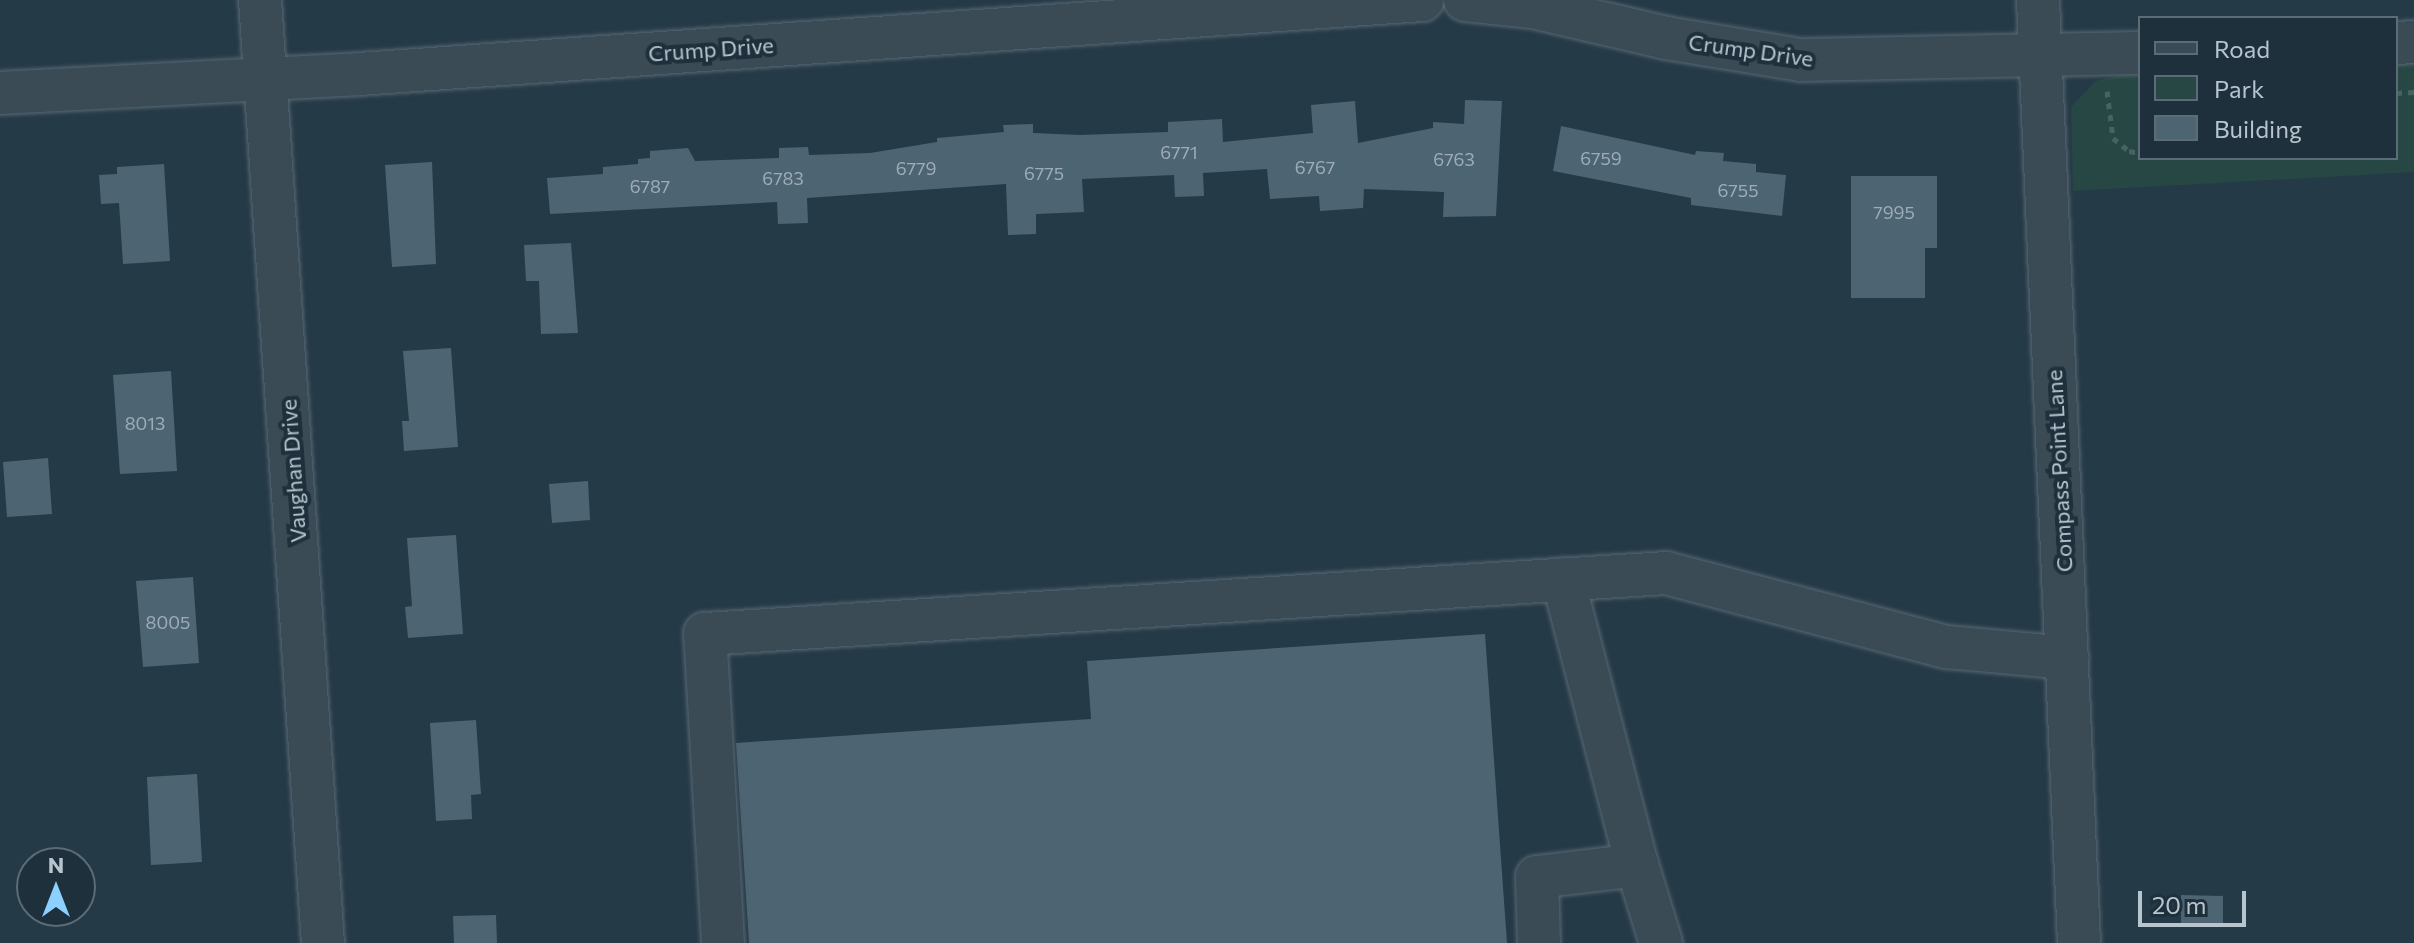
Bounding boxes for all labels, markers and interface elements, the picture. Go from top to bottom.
legend [2138,16,2398,160]
street label: Crump Drive [1687,28,1815,72]
street label: Crump Drive [647,31,775,67]
text: Road [2214,34,2270,63]
text: Park [2214,74,2264,103]
text: Building [2214,114,2302,143]
house number: 6771 [1160,141,1198,163]
house number: 6759 [1580,147,1622,169]
house number: 6763 [1433,148,1475,170]
house number: 6767 [1295,156,1335,178]
house number: 6779 [896,157,936,179]
house number: 6775 [1024,162,1064,184]
house number: 6783 [762,167,804,189]
house number: 6787 [630,175,670,197]
house number: 6755 [1718,179,1758,201]
house number: 7995 [1873,201,1915,223]
street label: Compass Point Lane [2041,369,2077,573]
street label: Vaughan Drive [275,398,311,544]
house number: 8013 [125,412,165,434]
house number: 8005 [146,611,190,633]
north arrow [16,847,96,927]
text: N [48,851,64,878]
scale bar [2142,875,2250,925]
text: 20 m [2152,890,2206,919]

